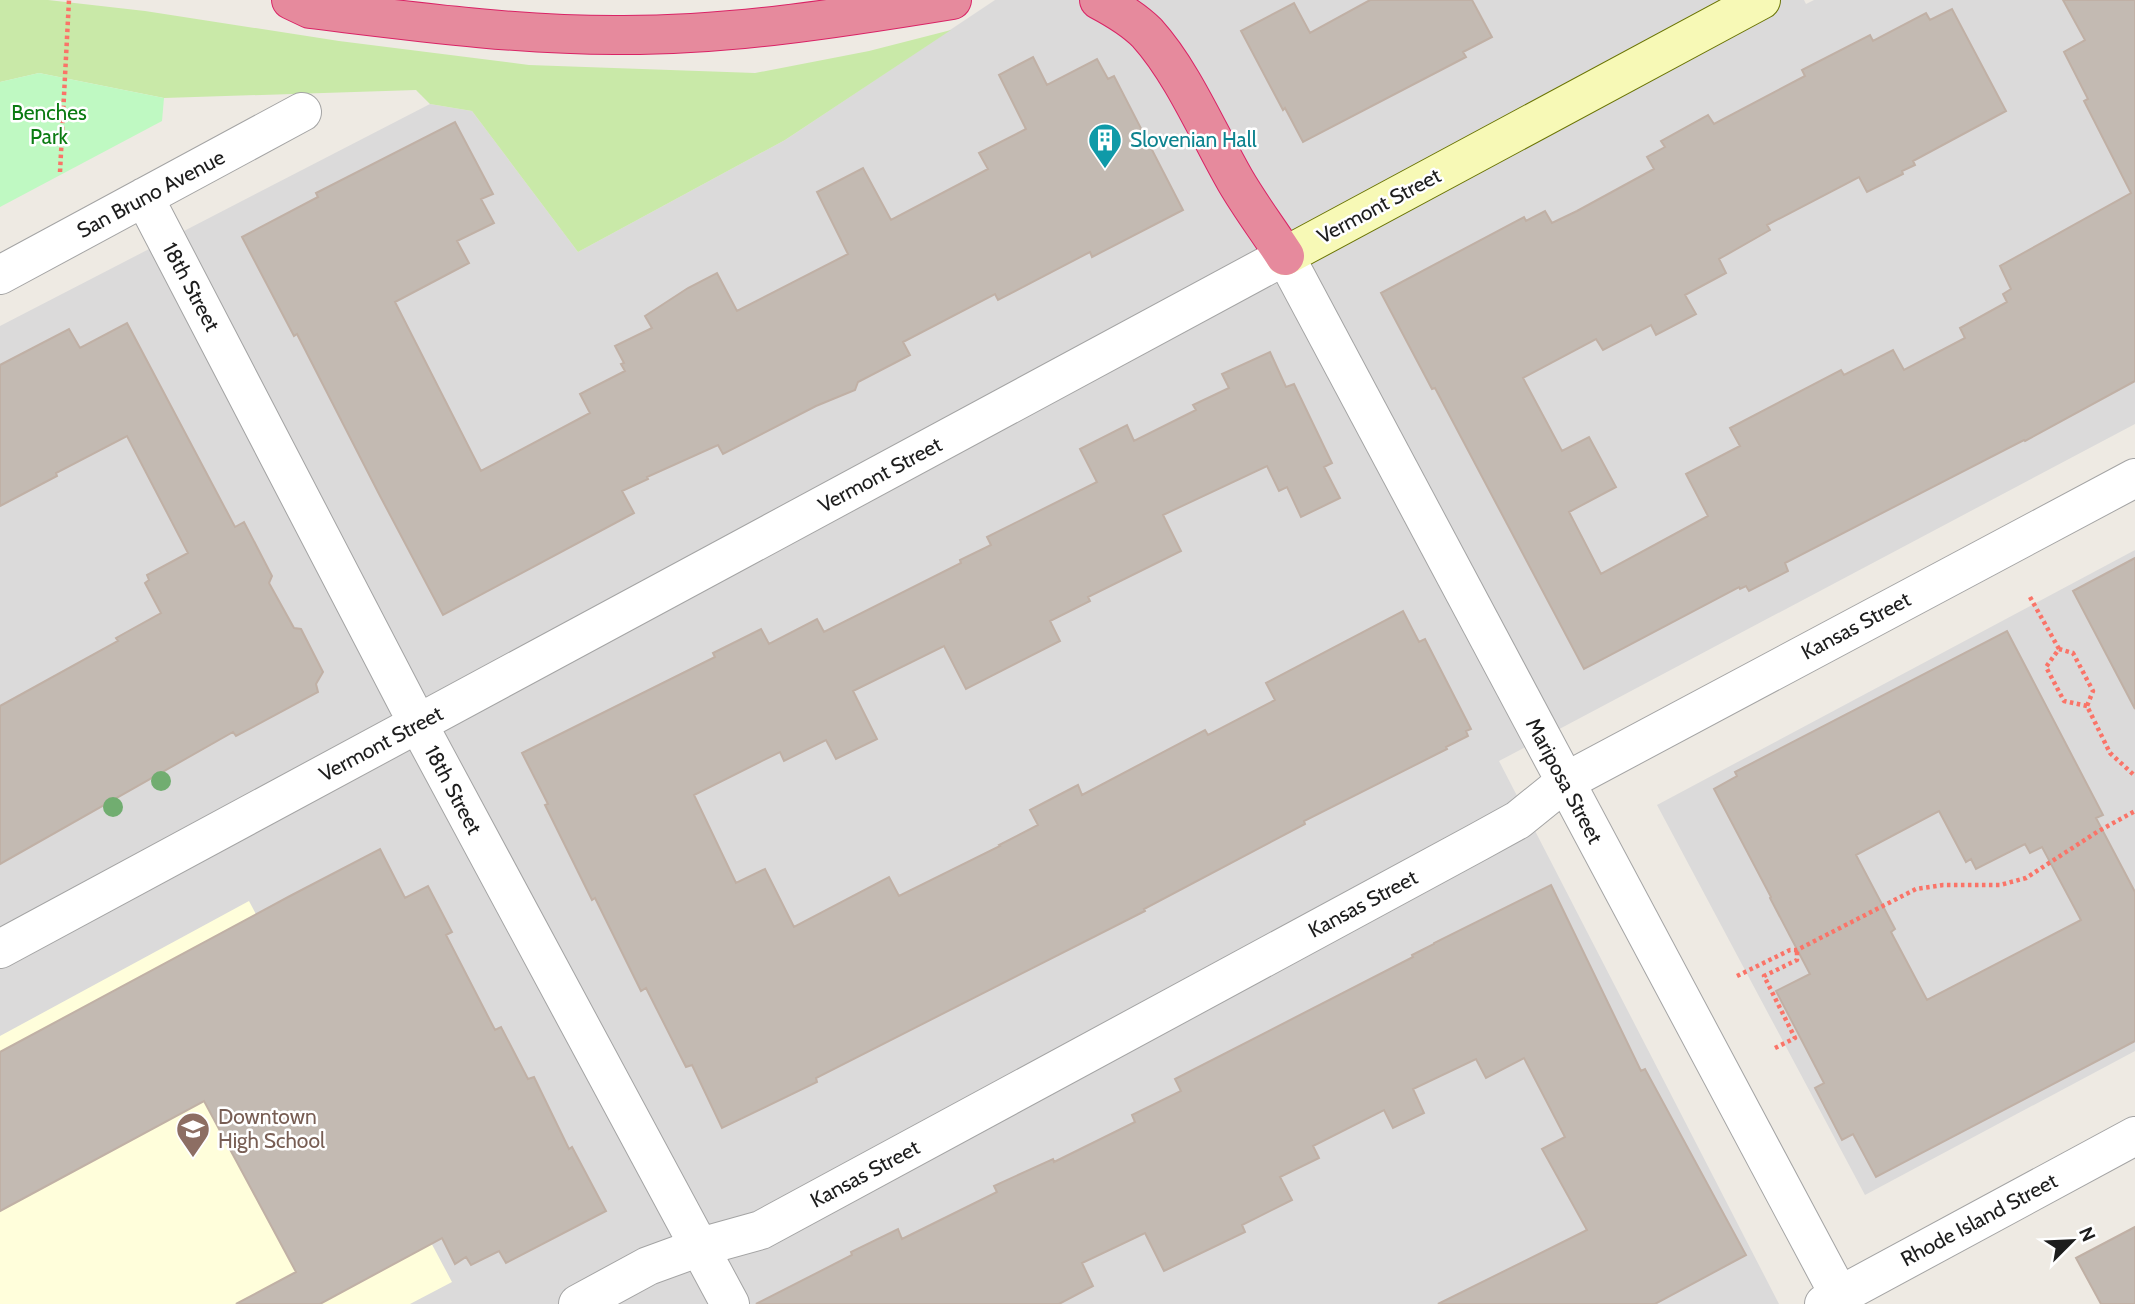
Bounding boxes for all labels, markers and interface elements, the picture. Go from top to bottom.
park label: Benches Park [11,100,87,149]
building icon: Slovenian Hall [1086,121,1124,170]
place label: Slovenian Hall [1130,127,1257,152]
street label: San Bruno Avenue [73,144,229,243]
street label: Vermont Street [1313,163,1445,249]
street label: 18th Street [158,238,225,335]
street label: Vermont Street [814,432,946,518]
street label: Kansas Street [1797,586,1915,665]
street label: Vermont Street [315,701,447,787]
street label: Mariposa Street [1521,714,1608,848]
street label: 18th Street [420,741,487,838]
street label: Kansas Street [1304,864,1422,943]
place label: Downtown High School [218,1104,325,1153]
school or university icon: Downtown High School [174,1110,212,1159]
street label: Kansas Street [806,1134,924,1213]
street label: Rhode Island Street [1896,1168,2061,1271]
north arrow [2037,1206,2107,1276]
text: N [2074,1223,2100,1245]

